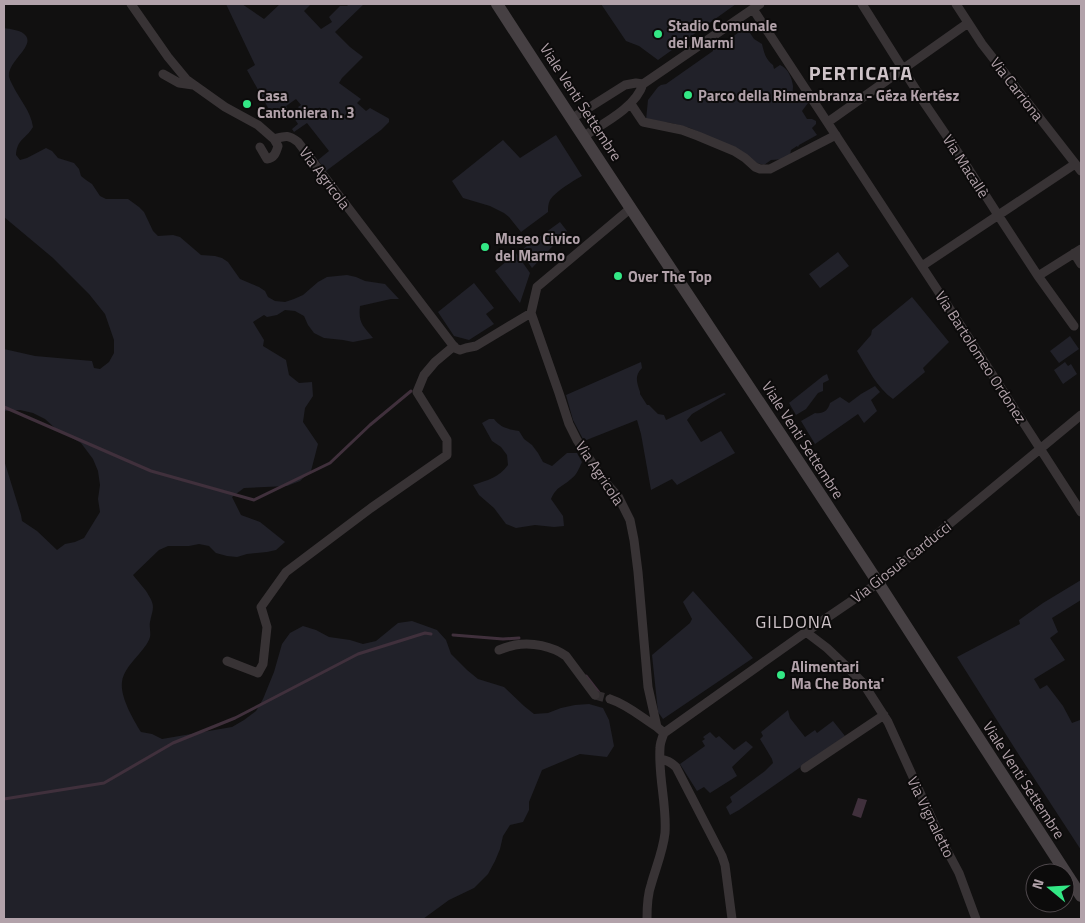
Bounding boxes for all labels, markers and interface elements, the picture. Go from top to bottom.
place label: Stadio Comunale dei Marmi [668,14,777,54]
marker: Stadio Comunale dei Marmi [652,28,664,40]
street label: Viale Venti Settembre [534,39,628,165]
street label: Via Carriona [985,52,1050,126]
district label: PERTICATA [809,57,913,88]
place label: Casa Cantoniera n. 3 [257,84,355,124]
place label: Parco della Rimembranza - Géza Kertész [698,84,959,107]
marker: Parco della Rimembranza - Géza Kertész [682,89,694,101]
marker: Casa Cantoniera n. 3 [241,98,253,110]
street label: Via Macallè [937,130,995,202]
street label: Via Agricola [294,142,356,215]
place label: Museo Civico del Marmo [495,227,580,267]
marker: Museo Civico del Marmo [479,241,491,253]
place label: Over The Top [628,265,712,288]
marker: Over The Top [612,270,624,282]
street label: Via Bartolomeo Ordonez [929,286,1033,428]
street label: Viale Venti Settembre [756,377,850,503]
street label: Via Agricola [570,436,630,510]
street label: Via Giosuè Carducci [846,515,956,609]
district label: GILDONA [755,608,833,635]
place label: Alimentari Ma Che Bonta' [791,655,884,695]
marker: Alimentari Ma Che Bonta' [775,669,787,681]
street label: Viale Venti Settembre [977,717,1071,843]
street label: Via Vignaletto [901,773,961,861]
north arrow [1025,863,1075,913]
text: N [1026,876,1049,892]

